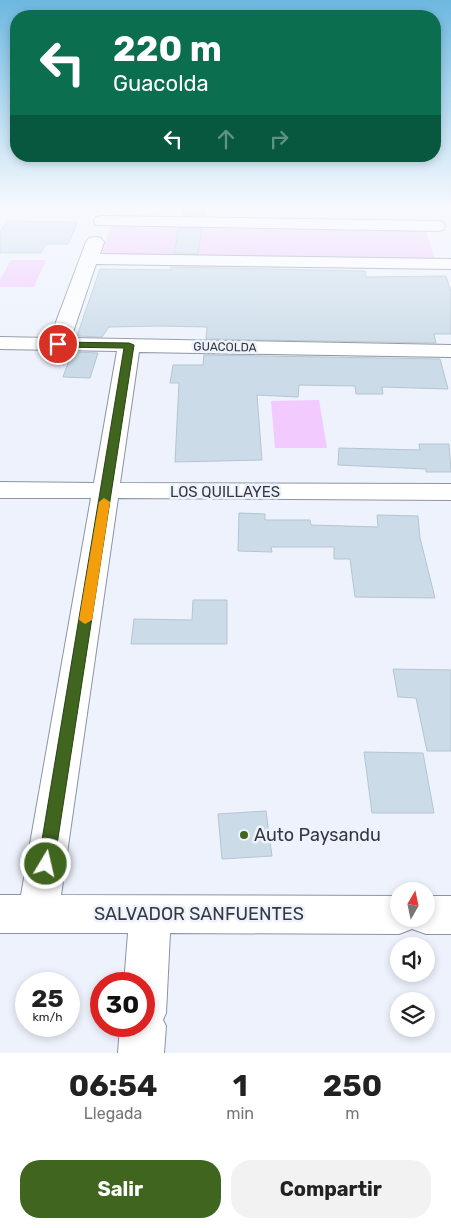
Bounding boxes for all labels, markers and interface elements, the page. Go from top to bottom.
text: 220 m [113,28,222,70]
icon: left [30,30,95,95]
text: Guacolda [113,70,209,97]
icon: left [159,125,187,153]
icon: ahead [212,125,240,153]
icon: right [265,125,293,153]
pin [37,323,79,365]
icon: arrive [44,330,72,358]
street label: GUACOLDA [193,339,257,355]
street label: LOS QUILLAYES [170,483,280,501]
place label: Auto Paysandu [254,824,381,846]
marker: Auto Paysandu [238,829,250,841]
position arrow [19,837,71,889]
north arrow [390,882,435,928]
map controls [390,882,435,1037]
street label: SALVADOR SANFUENTES [94,903,304,925]
button: sound [390,937,435,982]
speed limit sign: 30 [90,972,155,1037]
text: 25 [31,984,64,1013]
button: layers [390,992,435,1037]
text: km/h [33,1010,62,1024]
text: 06:54 [69,1068,157,1104]
text: 1 [233,1068,248,1104]
text: 250 [323,1068,382,1104]
text: Llegada [84,1104,142,1123]
text: min [226,1104,254,1123]
text: m [345,1104,360,1123]
button: Salir [20,1160,221,1218]
button: Compartir [231,1160,431,1218]

